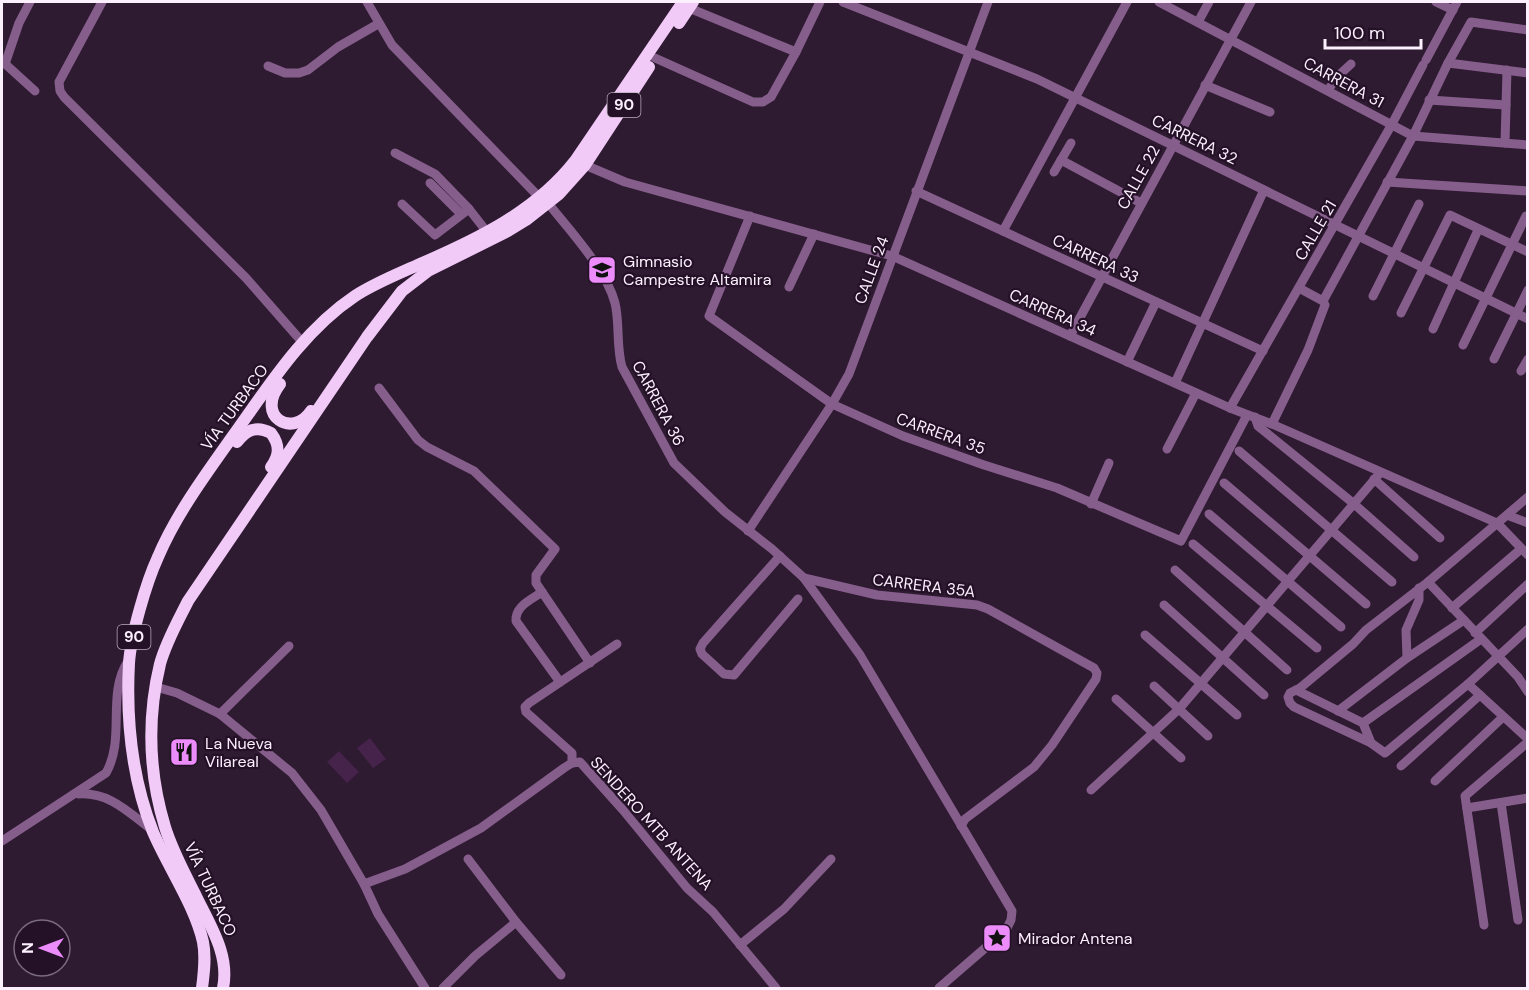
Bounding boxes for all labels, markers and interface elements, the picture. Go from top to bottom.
scale bar [1325,12,1421,50]
text: 100 m [1334,21,1385,45]
street label: CARRERA 31 [1300,52,1388,112]
road number: 90 [608,93,640,117]
street label: CARRERA 32 [1148,110,1241,169]
street label: CALLE 22 [1112,141,1165,213]
street label: CALLE 21 [1290,196,1341,264]
street label: CARRERA 33 [1049,229,1142,288]
street label: CALLE 24 [850,233,894,307]
place label: Gimnasio Campestre Altamira [623,251,771,290]
school or university icon: Gimnasio Campestre Altamira [586,254,618,286]
street label: CARRERA 34 [1006,284,1100,341]
street label: CARRERA 36 [627,357,690,450]
street label: VÍA TURBACO [196,360,273,455]
street label: CARRERA 35 [893,408,988,459]
street label: CARRERA 35A [871,569,977,602]
road number: 90 [118,625,150,649]
place label: La Nueva Vilareal [205,733,272,772]
restaurant icon: La Nueva Vilareal [168,736,200,768]
street label: SENDERO MTB ANTENA [586,752,718,895]
street label: VÍA TURBACO [180,839,242,940]
north arrow [12,918,72,978]
place icon: Mirador Antena [981,922,1013,954]
place label: Mirador Antena [1018,928,1132,949]
text: N [17,942,38,954]

